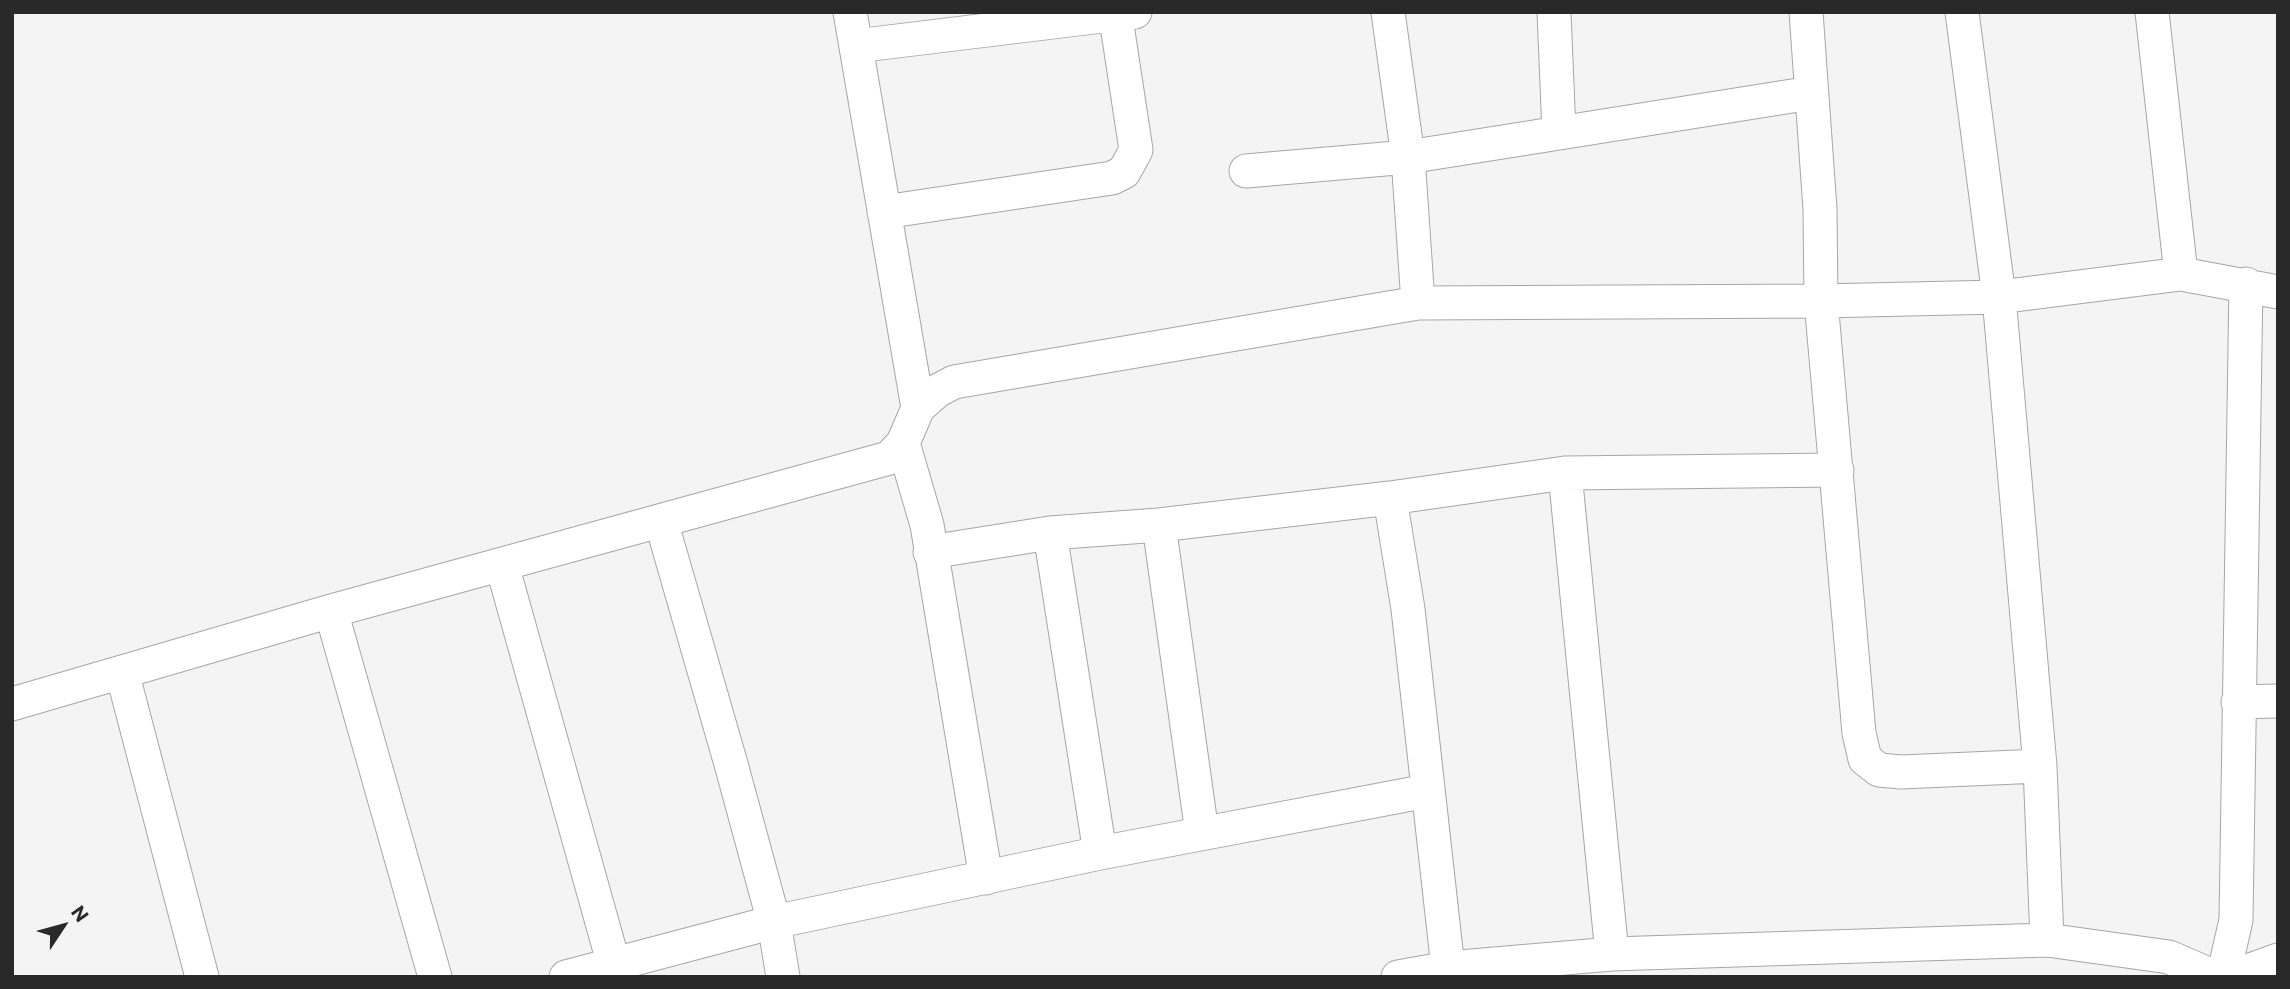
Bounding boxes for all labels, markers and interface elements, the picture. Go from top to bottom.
north arrow [28,891,98,961]
text: N [67,901,94,926]

